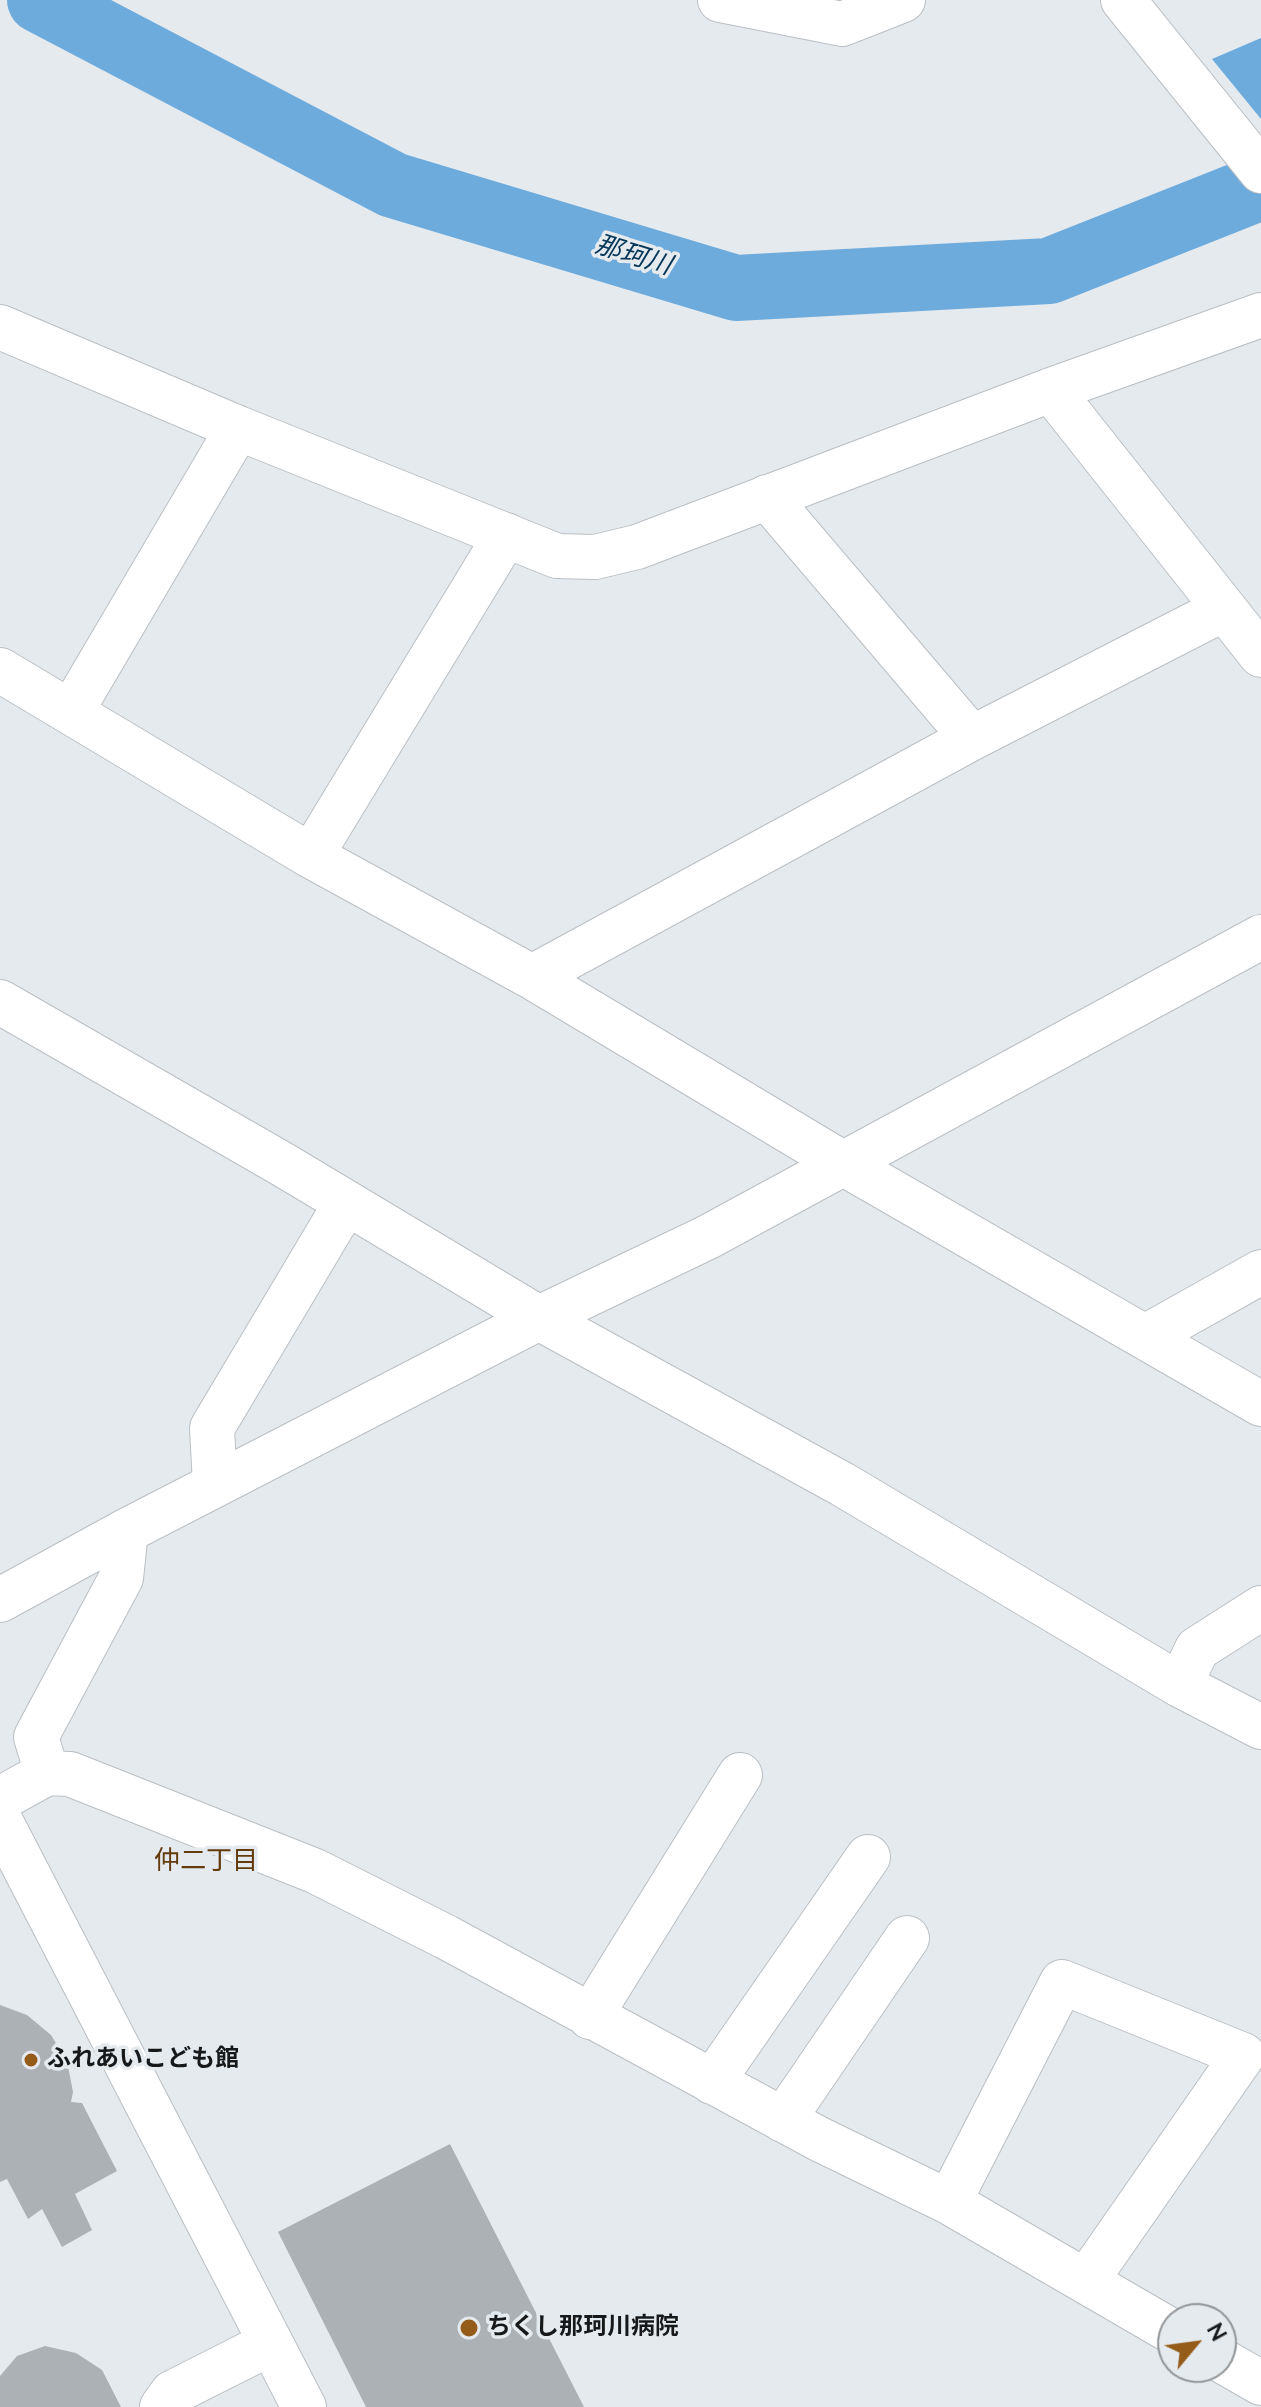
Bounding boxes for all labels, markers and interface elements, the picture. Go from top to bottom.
water label: 那珂川 [591,231,675,283]
district label: 仲二丁目 [154,1847,258,1879]
place label: ふれあいこども館 [47,2046,239,2074]
marker: ふれあいこども館 [22,2051,40,2069]
north arrow [1157,2303,1237,2383]
place label: ちくし那珂川病院 [487,2314,679,2342]
marker: ちくし那珂川病院 [458,2317,480,2339]
text: N [1199,2318,1233,2347]

